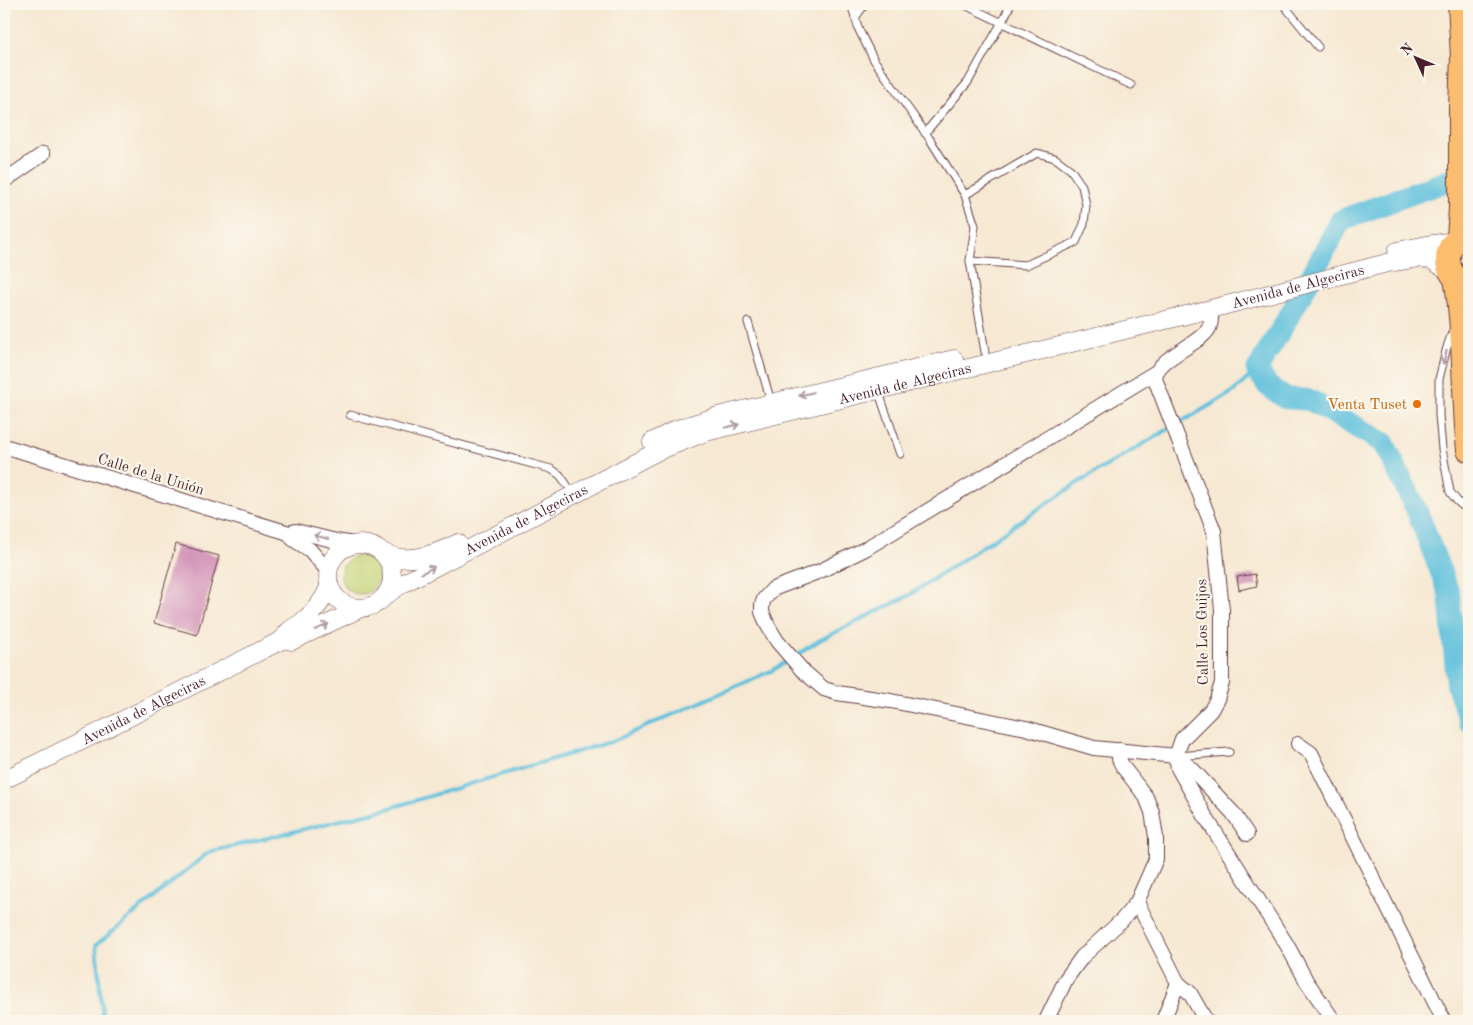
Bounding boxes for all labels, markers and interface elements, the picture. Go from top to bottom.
north arrow [1390,32,1440,82]
text: N [1399,41,1416,58]
street label: Avenida de Algeciras [1230,263,1366,312]
one-way arrow [1440,349,1449,365]
street label: Avenida de Algeciras [837,362,973,409]
one-way arrow [799,390,815,399]
place label: Venta Tuset [1328,398,1407,413]
marker: Venta Tuset [1411,398,1423,410]
one-way arrow [723,421,739,430]
street label: Calle de la Unión [95,452,206,499]
street label: Avenida de Algeciras [463,483,591,559]
one-way arrow [313,532,329,542]
one-way arrow [420,565,435,574]
street label: Calle Los Guijos [1195,579,1212,685]
one-way arrow [314,621,329,631]
street label: Avenida de Algeciras [80,674,208,749]

